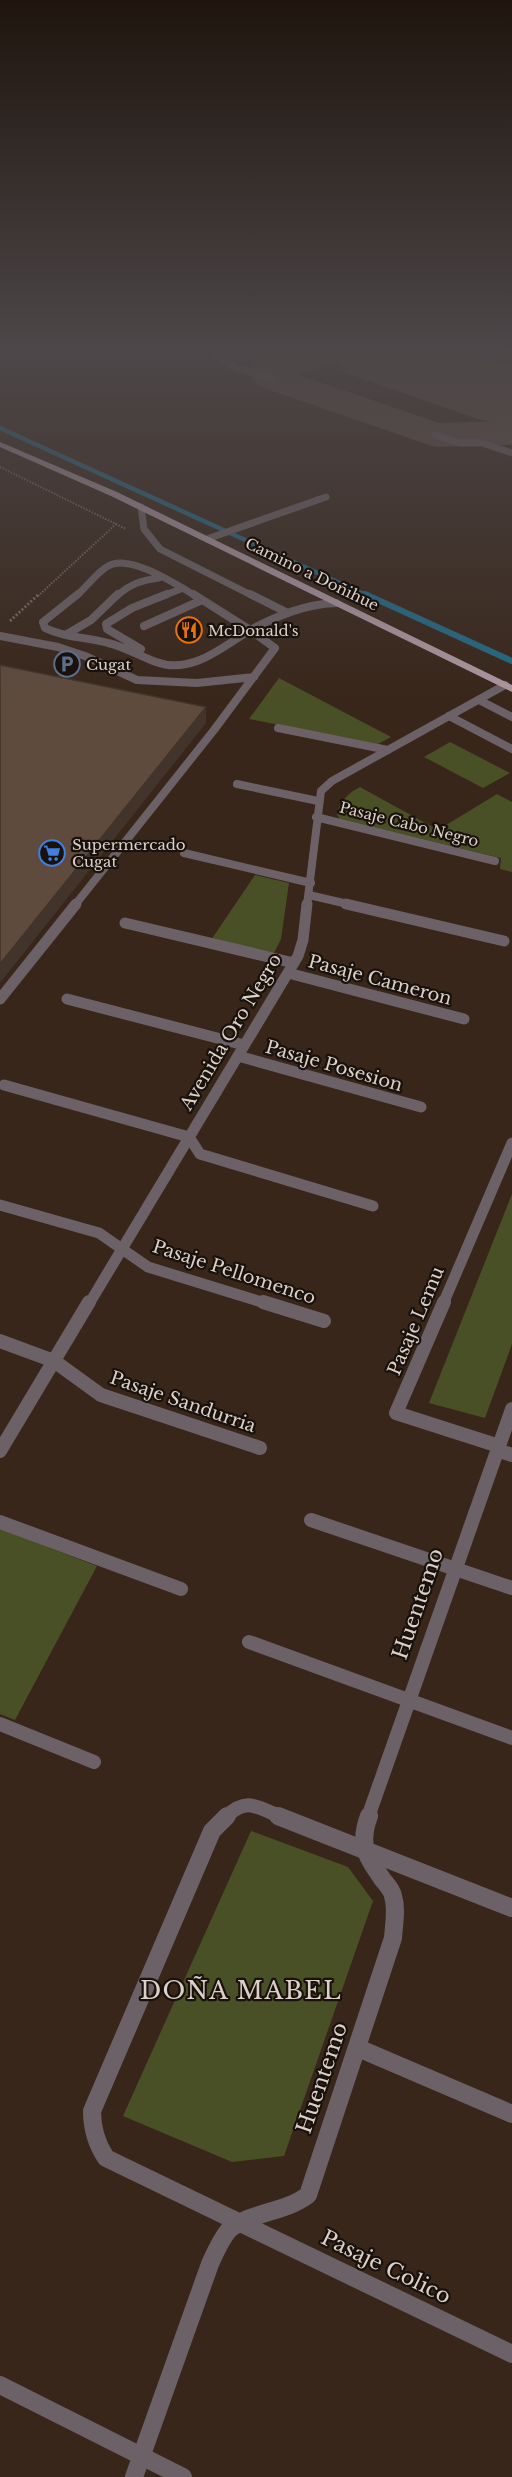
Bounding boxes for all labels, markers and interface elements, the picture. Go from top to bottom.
street label: Camino a Doñihue [242,533,382,615]
restaurant icon: McDonald's [174,615,204,645]
place label: McDonald's [208,621,299,640]
parking icon: Cugat [52,649,82,679]
place label: Cugat [86,655,131,674]
street label: Pasaje Cabo Negro [337,798,481,851]
place label: Supermercado Cugat [72,835,186,871]
supermarket icon: Supermercado Cugat [37,838,67,868]
street label: Avenida Oro Negro [175,950,286,1115]
street label: Pasaje Cameron [306,950,454,1010]
street label: Pasaje Posesion [263,1036,405,1096]
street label: Pasaje Pellomenco [150,1235,318,1309]
street label: Pasaje Lemu [383,1263,449,1379]
street label: Pasaje Sandurria [107,1367,259,1437]
street label: Huentemo [387,1545,449,1663]
district label: DOÑA MABEL [140,1976,342,2005]
street label: Huentemo [291,2019,353,2137]
street label: Pasaje Colico [317,2224,455,2310]

